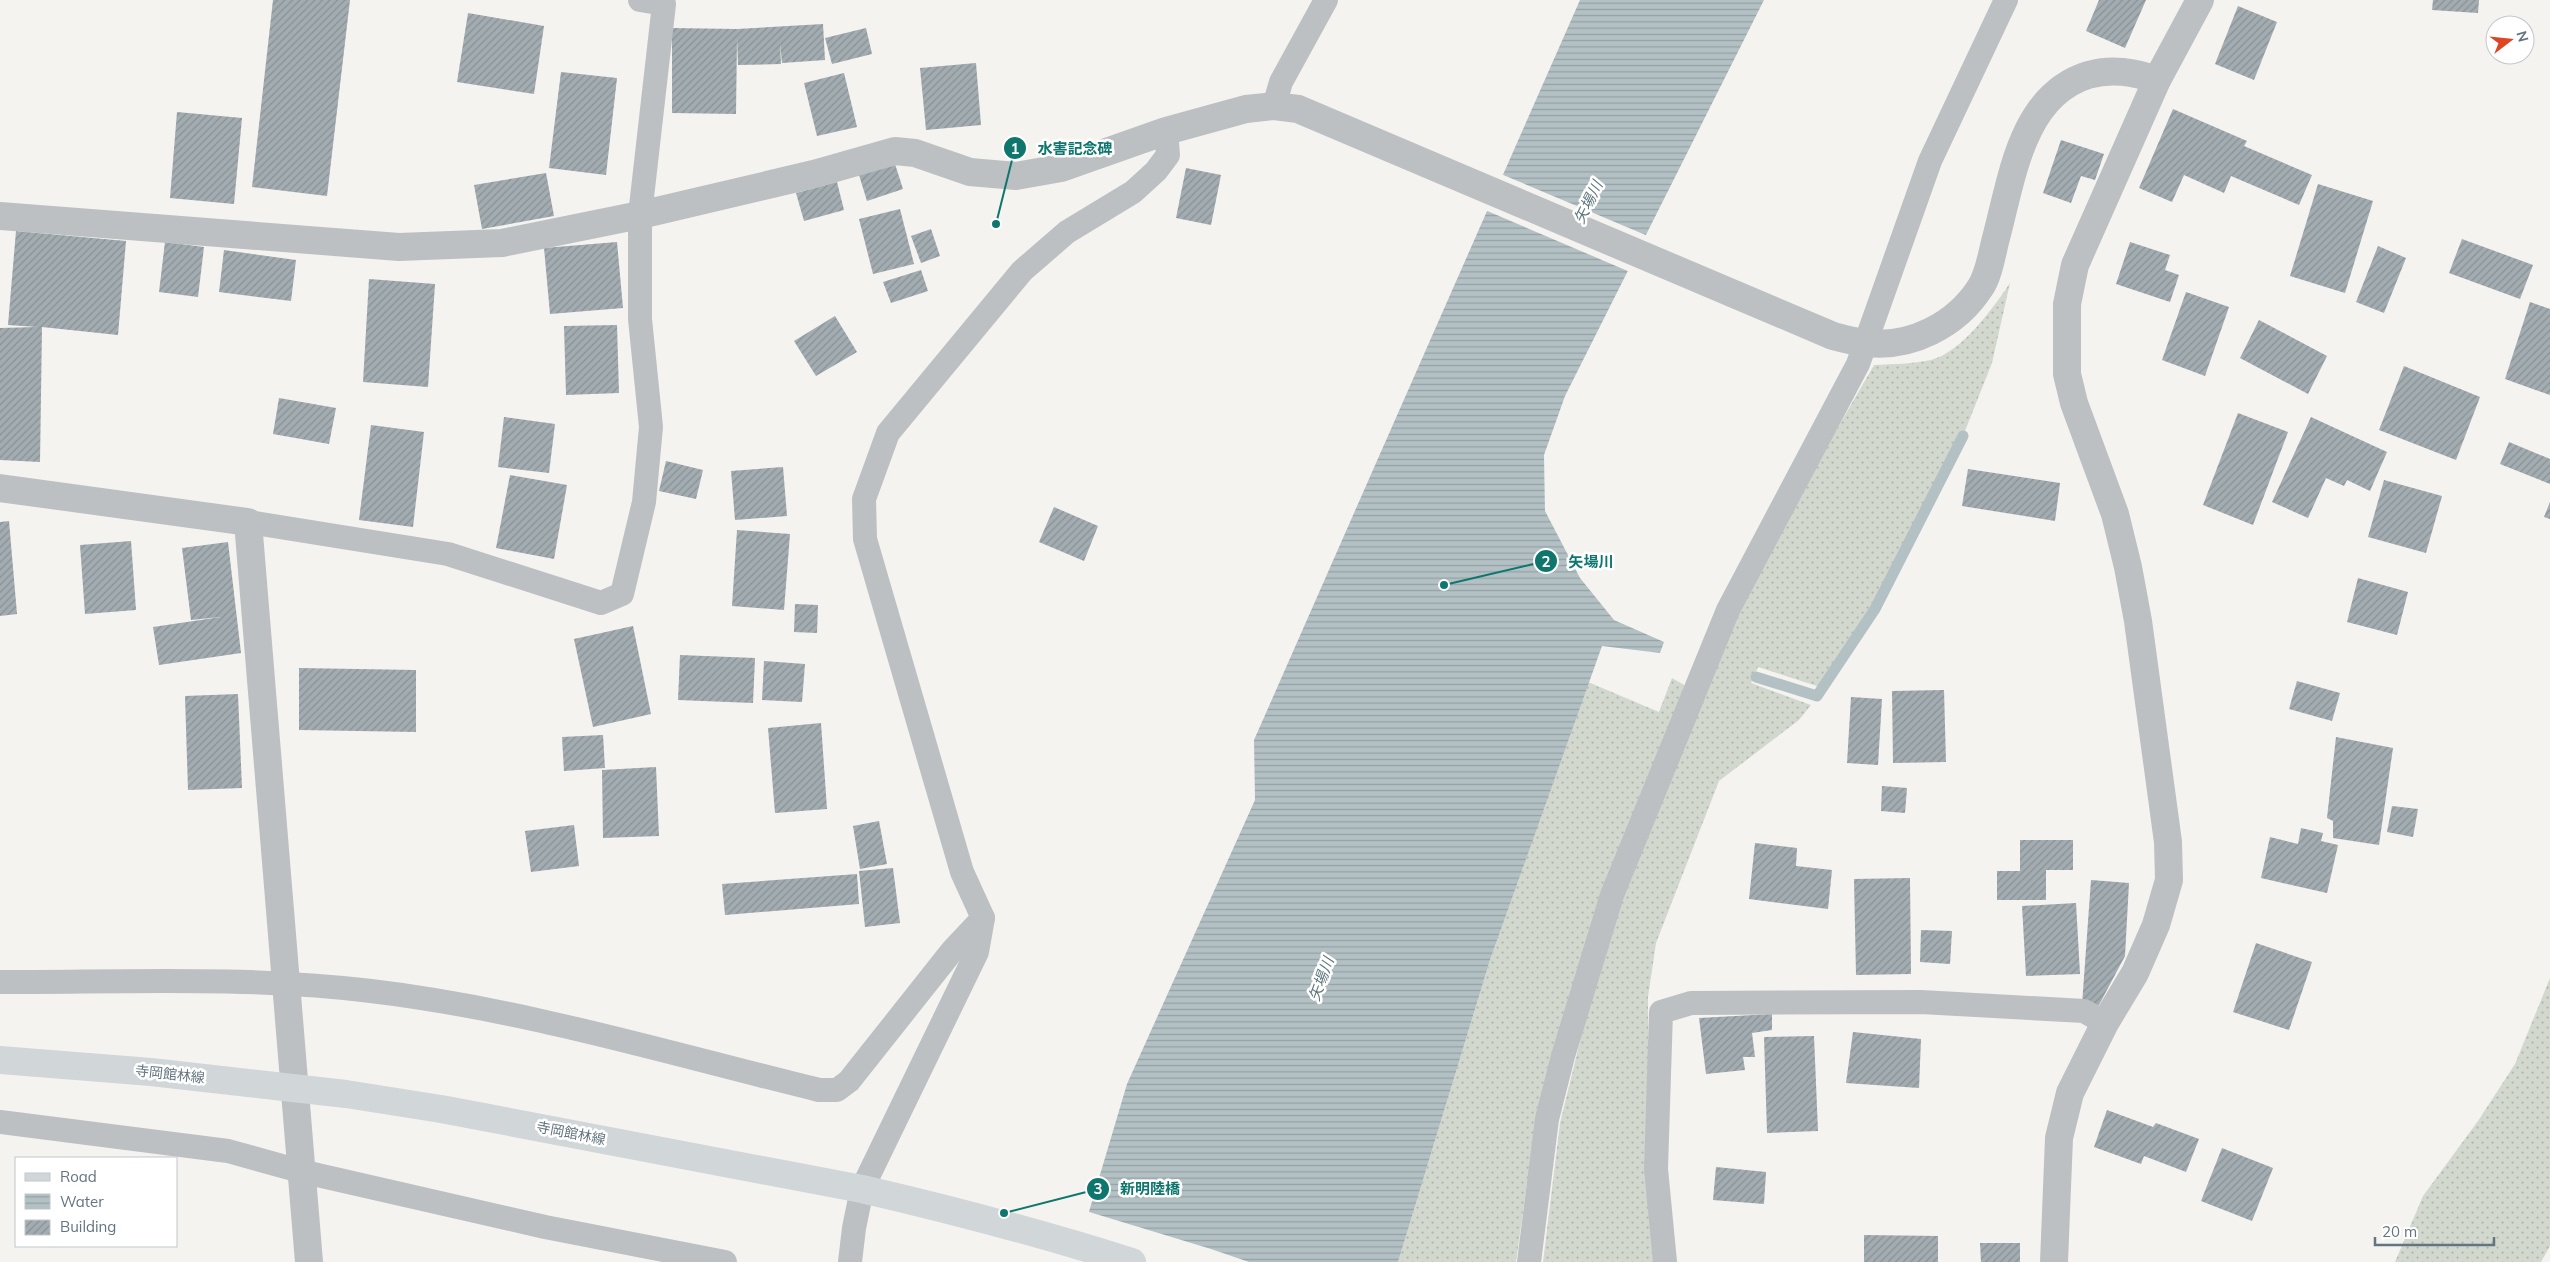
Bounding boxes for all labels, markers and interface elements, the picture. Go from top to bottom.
north arrow [2485,15,2535,65]
text: N [2512,29,2533,44]
callout: 水害記念碑 [1003,133,1123,163]
text: 1 [1010,139,1020,158]
text: 水害記念碑 [1037,139,1113,158]
water label: 矢場川 [1570,176,1607,226]
callout: 矢場川 [1533,546,1623,576]
text: 2 [1541,552,1551,571]
text: 矢場川 [1568,552,1614,571]
water label: 矢場川 [1304,953,1338,1003]
street label: 寺岡館林線 [134,1061,206,1087]
street label: 寺岡館林線 [535,1117,607,1149]
legend [15,1157,178,1247]
text: Road [60,1167,97,1186]
callout: 新明陸橋 [1085,1174,1190,1204]
text: 3 [1093,1179,1103,1198]
text: 新明陸橋 [1120,1179,1181,1198]
text: Water [60,1192,104,1211]
scale bar [2375,1214,2494,1246]
text: Building [60,1217,116,1236]
text: 20 m [2382,1222,2417,1241]

